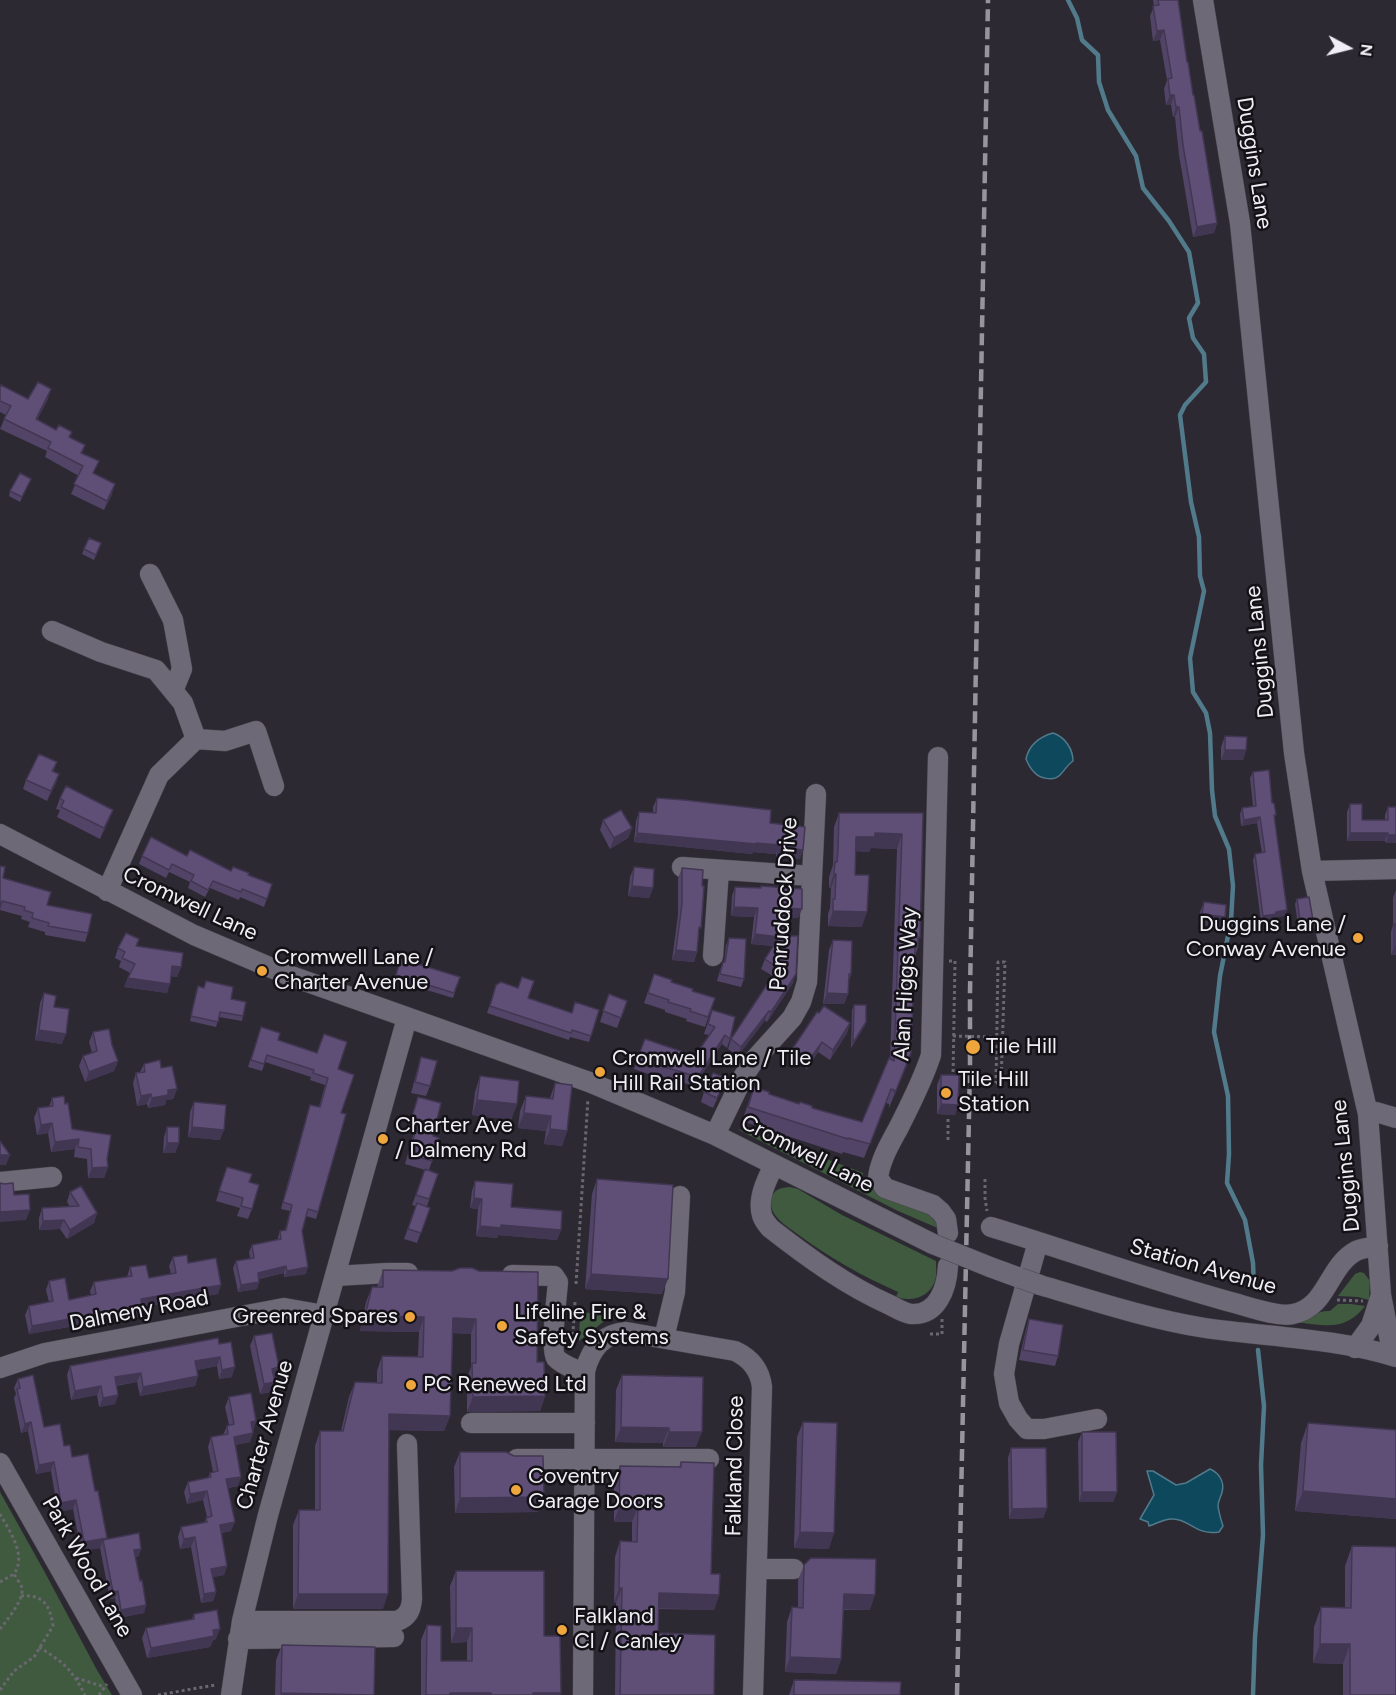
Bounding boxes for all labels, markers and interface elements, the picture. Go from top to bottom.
north arrow [1318,18,1378,78]
text: N [1356,43,1377,58]
street label: Duggins Lane [1231,95,1277,231]
street label: Duggins Lane [1240,584,1280,720]
street label: Penruddock Drive [765,816,803,992]
street label: Cromwell Lane [118,861,262,947]
street label: Alan Higgs Way [889,906,923,1062]
place label: Duggins Lane / Conway Avenue [1186,912,1346,963]
marker: Duggins Lane / Conway Avenue [1351,931,1365,945]
place label: Cromwell Lane / Charter Avenue [274,945,434,996]
marker: Cromwell Lane / Charter Avenue [255,964,269,978]
place label: Tile Hill [986,1034,1057,1060]
marker: Tile Hill [964,1038,982,1056]
place label: Cromwell Lane / Tile Hill Rail Station [612,1046,811,1098]
marker: Cromwell Lane / Tile Hill Rail Station [593,1065,607,1079]
place label: Tile Hill Station [958,1067,1029,1118]
marker: Tile Hill Station [939,1086,953,1100]
street label: Duggins Lane [1326,1098,1366,1234]
street label: Cromwell Lane [736,1109,878,1199]
place label: Charter Ave / Dalmeny Rd [395,1113,527,1164]
marker: Charter Ave / Dalmeny Rd [376,1132,390,1146]
street label: Station Avenue [1127,1233,1279,1301]
street label: Dalmeny Road [67,1285,211,1337]
place label: Lifeline Fire & Safety Systems [514,1300,669,1352]
place label: Greenred Spares [232,1304,398,1330]
marker: Greenred Spares [403,1310,417,1324]
marker: Lifeline Fire & Safety Systems [495,1319,509,1333]
street label: Charter Avenue [231,1357,299,1513]
place label: PC Renewed Ltd [423,1372,587,1398]
marker: PC Renewed Ltd [404,1378,418,1392]
street label: Falkland Close [721,1395,749,1537]
place label: Coventry Garage Doors [528,1464,663,1516]
marker: Coventry Garage Doors [509,1483,523,1497]
street label: Park Wood Lane [36,1492,138,1642]
place label: Falkland Cl / Canley [574,1604,682,1656]
marker: Falkland Cl / Canley [555,1623,569,1637]

